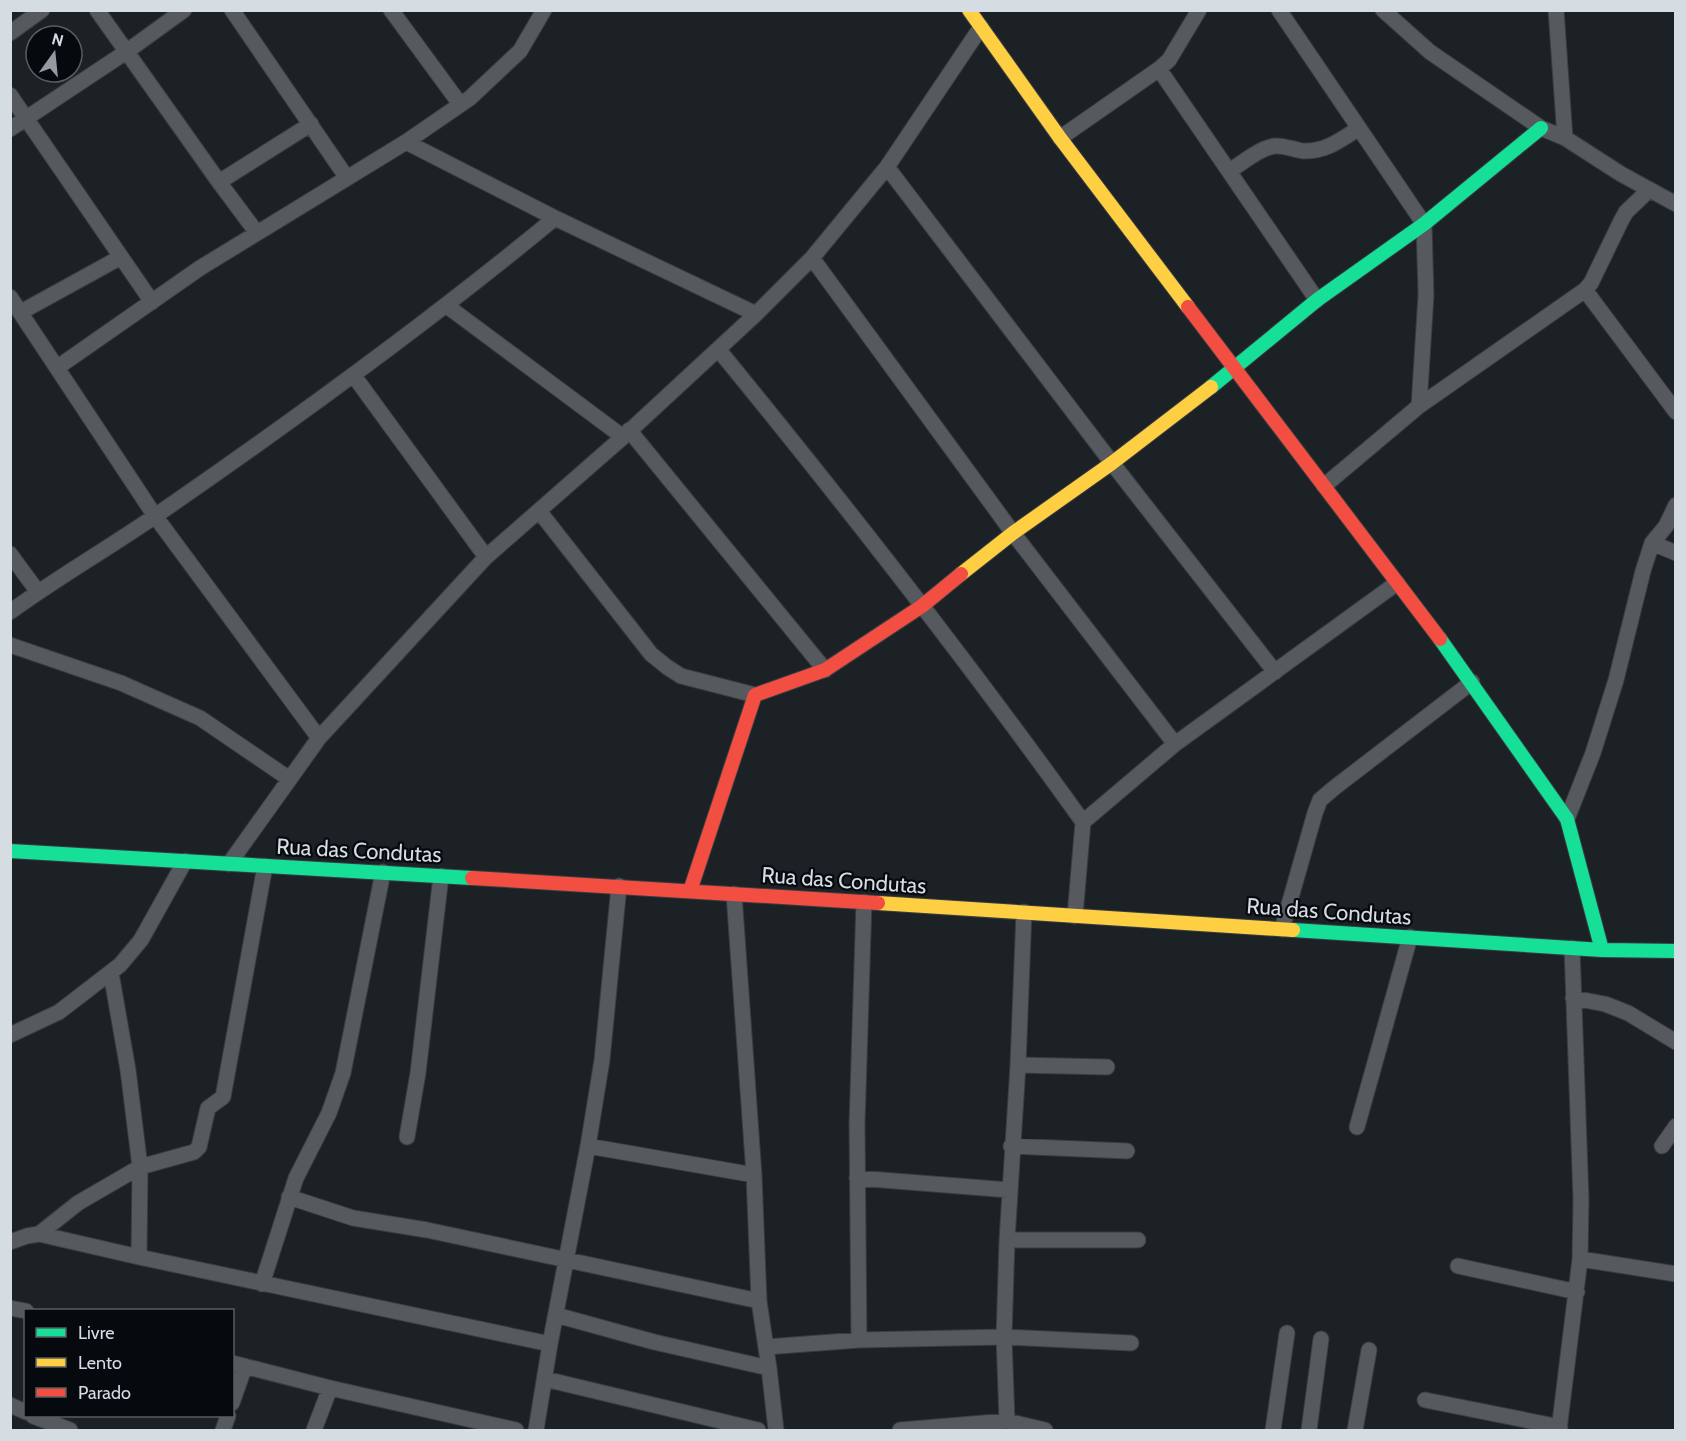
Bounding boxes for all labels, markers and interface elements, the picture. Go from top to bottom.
north arrow [24,24,84,84]
text: N [50,29,66,51]
street label: Rua das Condutas [276,833,442,868]
street label: Rua das Condutas [761,861,927,900]
street label: Rua das Condutas [1246,892,1412,931]
legend [24,1309,234,1417]
text: Livre [78,1322,114,1344]
text: Lento [78,1352,122,1374]
text: Parado [78,1382,131,1404]

